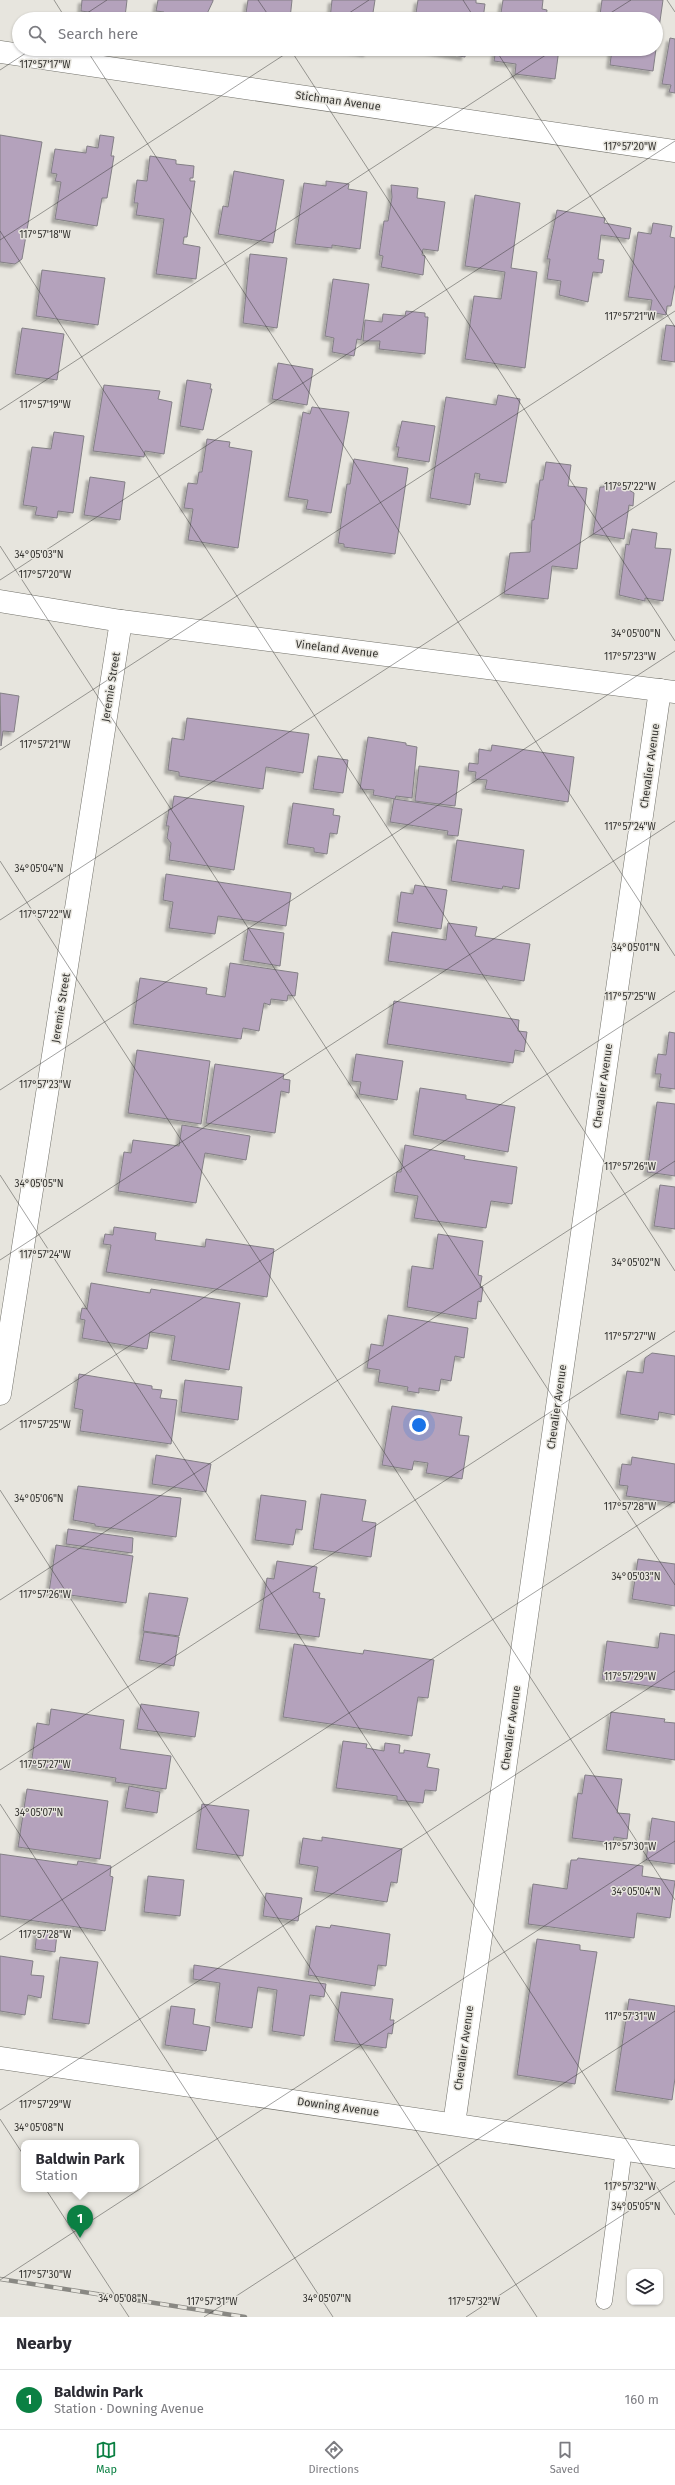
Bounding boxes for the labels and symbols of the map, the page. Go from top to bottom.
text: 117°57'17"W [20,59,71,71]
street label: Stichman Avenue [294,89,382,113]
text: 117°57'20"W [604,141,657,153]
text: 117°57'18"W [19,229,72,241]
text: 117°57'21"W [604,311,656,323]
text: 117°57'19"W [19,399,72,411]
text: 117°57'22"W [604,481,657,493]
text: 34°05'03"N [14,549,64,561]
text: 117°57'20"W [19,569,72,581]
text: 34°05'00"N [611,628,661,640]
street label: Vineland Avenue [295,637,379,661]
street label: Jeremie Street [99,651,123,723]
text: 117°57'23"W [604,651,657,663]
street label: Chevalier Avenue [638,723,662,809]
text: 117°57'21"W [19,739,71,751]
text: 117°57'24"W [604,821,657,833]
text: 34°05'04"N [14,863,64,875]
text: 117°57'22"W [19,909,72,921]
text: 34°05'01"N [612,942,660,954]
street label: Jeremie Street [49,972,73,1044]
text: 117°57'25"W [604,991,657,1003]
street label: Chevalier Avenue [591,1043,615,1129]
text: 117°57'23"W [19,1079,72,1091]
text: 117°57'26"W [604,1161,657,1173]
text: 34°05'05"N [15,1178,63,1190]
text: 117°57'24"W [19,1249,72,1261]
text: 34°05'02"N [611,1257,661,1269]
text: 117°57'27"W [604,1331,656,1343]
street label: Chevalier Avenue [545,1364,569,1450]
your location [409,1415,429,1435]
text: 117°57'25"W [19,1419,72,1431]
text: 34°05'06"N [14,1493,64,1505]
text: 117°57'28"W [604,1501,657,1513]
text: 34°05'03"N [611,1571,661,1583]
text: 117°57'26"W [19,1589,72,1601]
text: 117°57'29"W [604,1671,657,1683]
street label: Chevalier Avenue [499,1685,523,1771]
text: 117°57'27"W [19,1759,71,1771]
text: 34°05'07"N [15,1807,63,1819]
text: 117°57'30"W [604,1841,657,1853]
text: 34°05'04"N [611,1886,661,1898]
text: 117°57'28"W [19,1929,72,1941]
street label: Chevalier Avenue [452,2005,476,2091]
text: 117°57'31"W [604,2011,656,2023]
street label: Downing Avenue [296,2095,380,2119]
text: 117°57'29"W [19,2099,72,2111]
text: 34°05'08"N [14,2122,64,2134]
text: 117°57'32"W [604,2181,657,2193]
text: 34°05'05"N [612,2201,660,2213]
pin: 1 [67,2205,93,2238]
text: 117°57'30"W [19,2269,72,2281]
text: 34°05'08"N [98,2293,148,2305]
text: 34°05'07"N [303,2293,351,2305]
text: 117°57'31"W [186,2296,238,2308]
text: 117°57'32"W [448,2296,501,2308]

